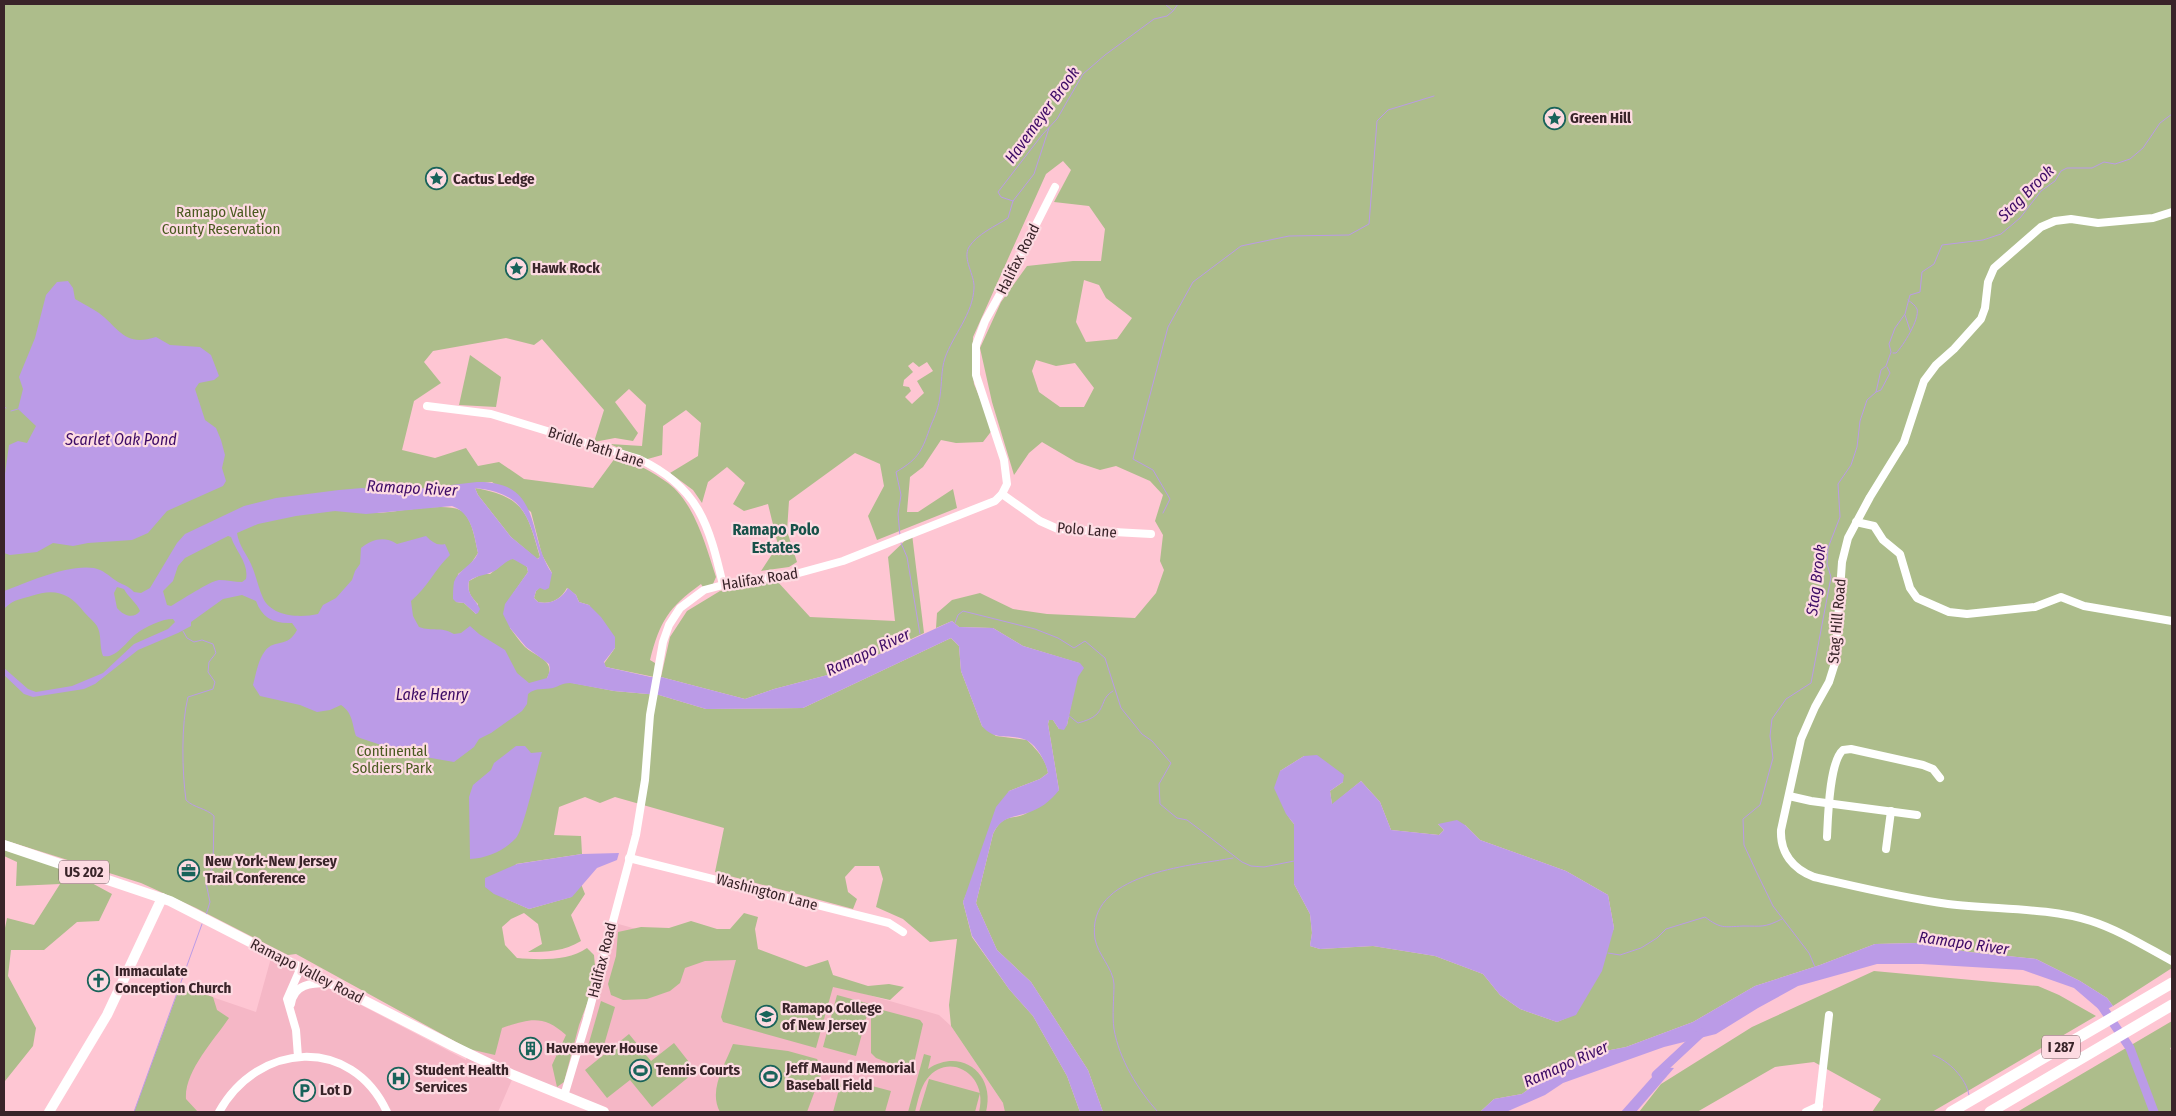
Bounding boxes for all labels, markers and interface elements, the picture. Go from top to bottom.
water label: Havemeyer Brook [1001,63,1083,167]
place icon: Green Hill [1542,106,1566,130]
place label: Green Hill [1570,109,1632,127]
water label: Stag Brook [1993,161,2058,226]
place icon: Cactus Ledge [425,167,449,191]
place label: Cactus Ledge [453,170,535,188]
park label: Ramapo Valley County Reservation [162,203,280,238]
street label: Halifax Road [993,221,1043,297]
place icon: Hawk Rock [504,256,528,280]
place label: Hawk Rock [532,259,600,277]
street label: Bridle Path Lane [546,423,646,471]
water label: Scarlet Oak Pond [64,430,177,449]
water label: Ramapo River [366,476,458,500]
street label: Polo Lane [1056,518,1118,542]
district label: Ramapo Polo Estates [732,520,820,557]
water label: Stag Brook [1802,543,1830,618]
street label: Halifax Road [721,564,799,594]
street label: Stag Hill Road [1824,578,1850,664]
water label: Ramapo River [823,624,914,680]
water label: Lake Henry [396,685,469,704]
park label: Continental Soldiers Park [352,742,432,777]
place label: New York-New Jersey Trail Conference [205,852,338,887]
office icon: New York-New Jersey Trail Conference [177,858,201,882]
road number: US 202 [59,860,109,884]
street label: Washington Lane [714,870,820,914]
street label: Halifax Road [584,921,620,999]
water label: Ramapo River [1918,927,2011,959]
street label: Ramapo Valley Road [247,935,367,1007]
place label: Immaculate Conception Church [115,962,232,997]
church icon: Immaculate Conception Church [87,968,111,992]
place label: Ramapo College of New Jersey [782,999,882,1034]
school or university icon: Ramapo College of New Jersey [754,1005,778,1029]
building icon: Havemeyer House [518,1036,542,1060]
road number: I 287 [2042,1036,2080,1058]
water label: Ramapo River [1521,1037,1612,1091]
place label: Havemeyer House [546,1039,658,1057]
sports icon: Tennis Courts [628,1058,652,1082]
place label: Jeff Maund Memorial Baseball Field [785,1059,916,1094]
place label: Student Health Services [415,1061,509,1096]
place label: Tennis Courts [656,1061,741,1079]
sports icon: Jeff Maund Memorial Baseball Field [758,1065,782,1089]
hospital icon: Student Health Services [387,1067,411,1091]
parking icon: Lot D [292,1078,316,1102]
place label: Lot D [320,1081,352,1099]

